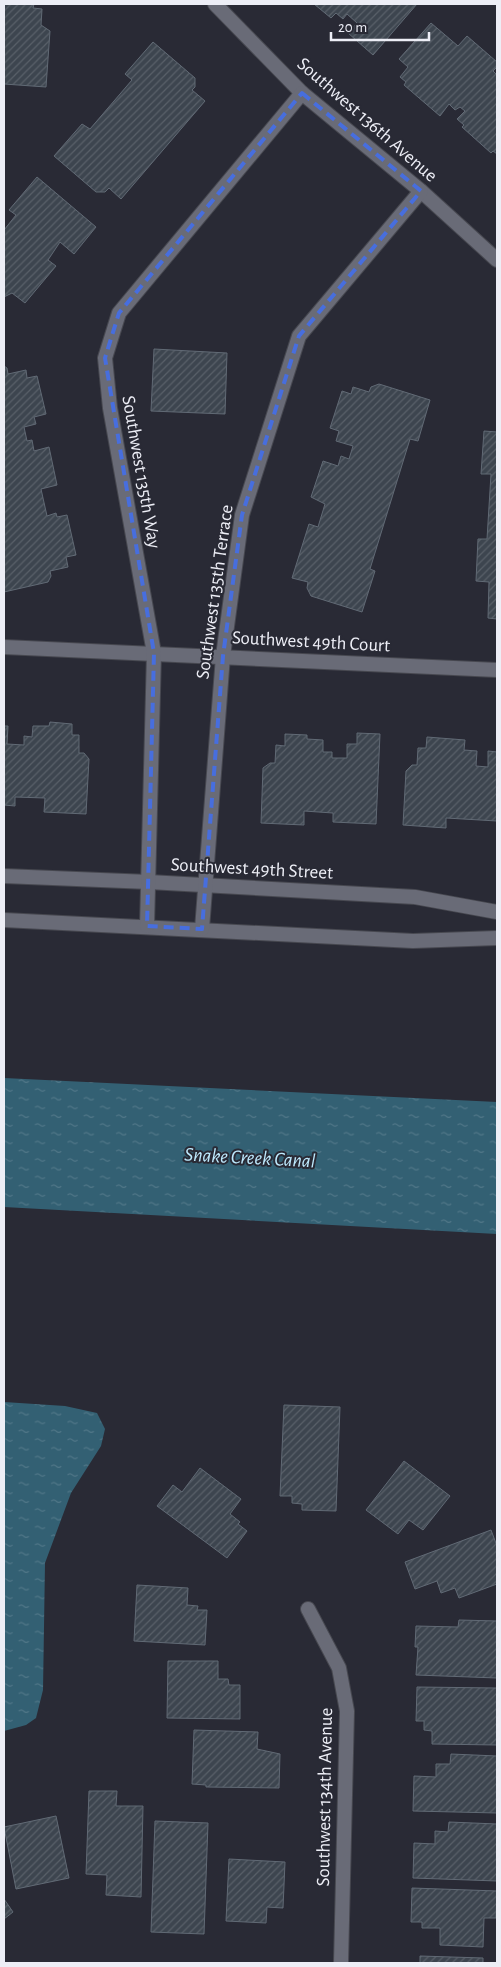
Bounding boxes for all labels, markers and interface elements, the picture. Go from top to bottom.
scale bar [331,10,428,42]
text: 20 m [338,20,367,35]
street label: Southwest 136th Avenue [293,54,441,186]
street label: Southwest 135th Way [118,394,164,550]
street label: Southwest 135th Terrace [193,504,237,680]
street label: Southwest 49th Court [231,628,391,656]
street label: Southwest 49th Street [170,855,334,883]
water label: Snake Creek Canal [184,1145,316,1171]
street label: Southwest 134th Avenue [314,1708,336,1886]

